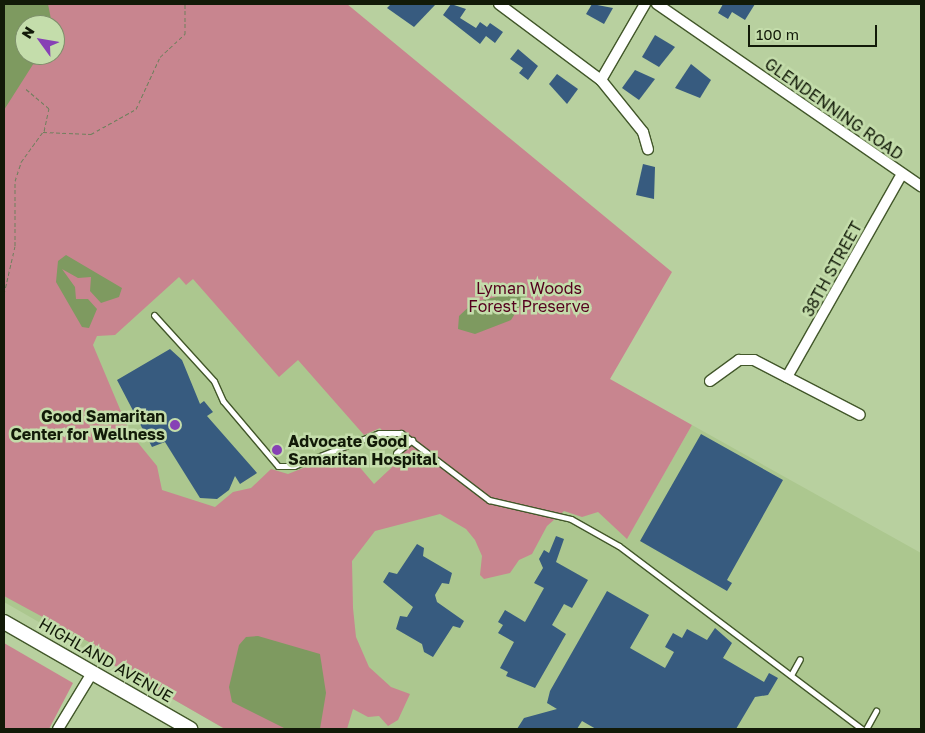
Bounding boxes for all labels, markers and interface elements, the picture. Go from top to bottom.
north arrow [15,15,65,65]
scale bar [750,15,879,47]
text: N [18,23,38,41]
text: 100 m [756,25,799,43]
street label: GLENDENNING ROAD [761,54,907,164]
street label: 38TH STREET [798,218,866,320]
park label: Lyman Woods Forest Preserve [468,278,590,316]
place label: Good Samaritan Center for Wellness [10,406,165,444]
marker: Good Samaritan Center for Wellness [169,419,181,431]
place label: Advocate Good Samaritan Hospital [288,431,437,469]
marker: Advocate Good Samaritan Hospital [270,443,284,457]
street label: HIGHLAND AVENUE [36,614,176,706]

